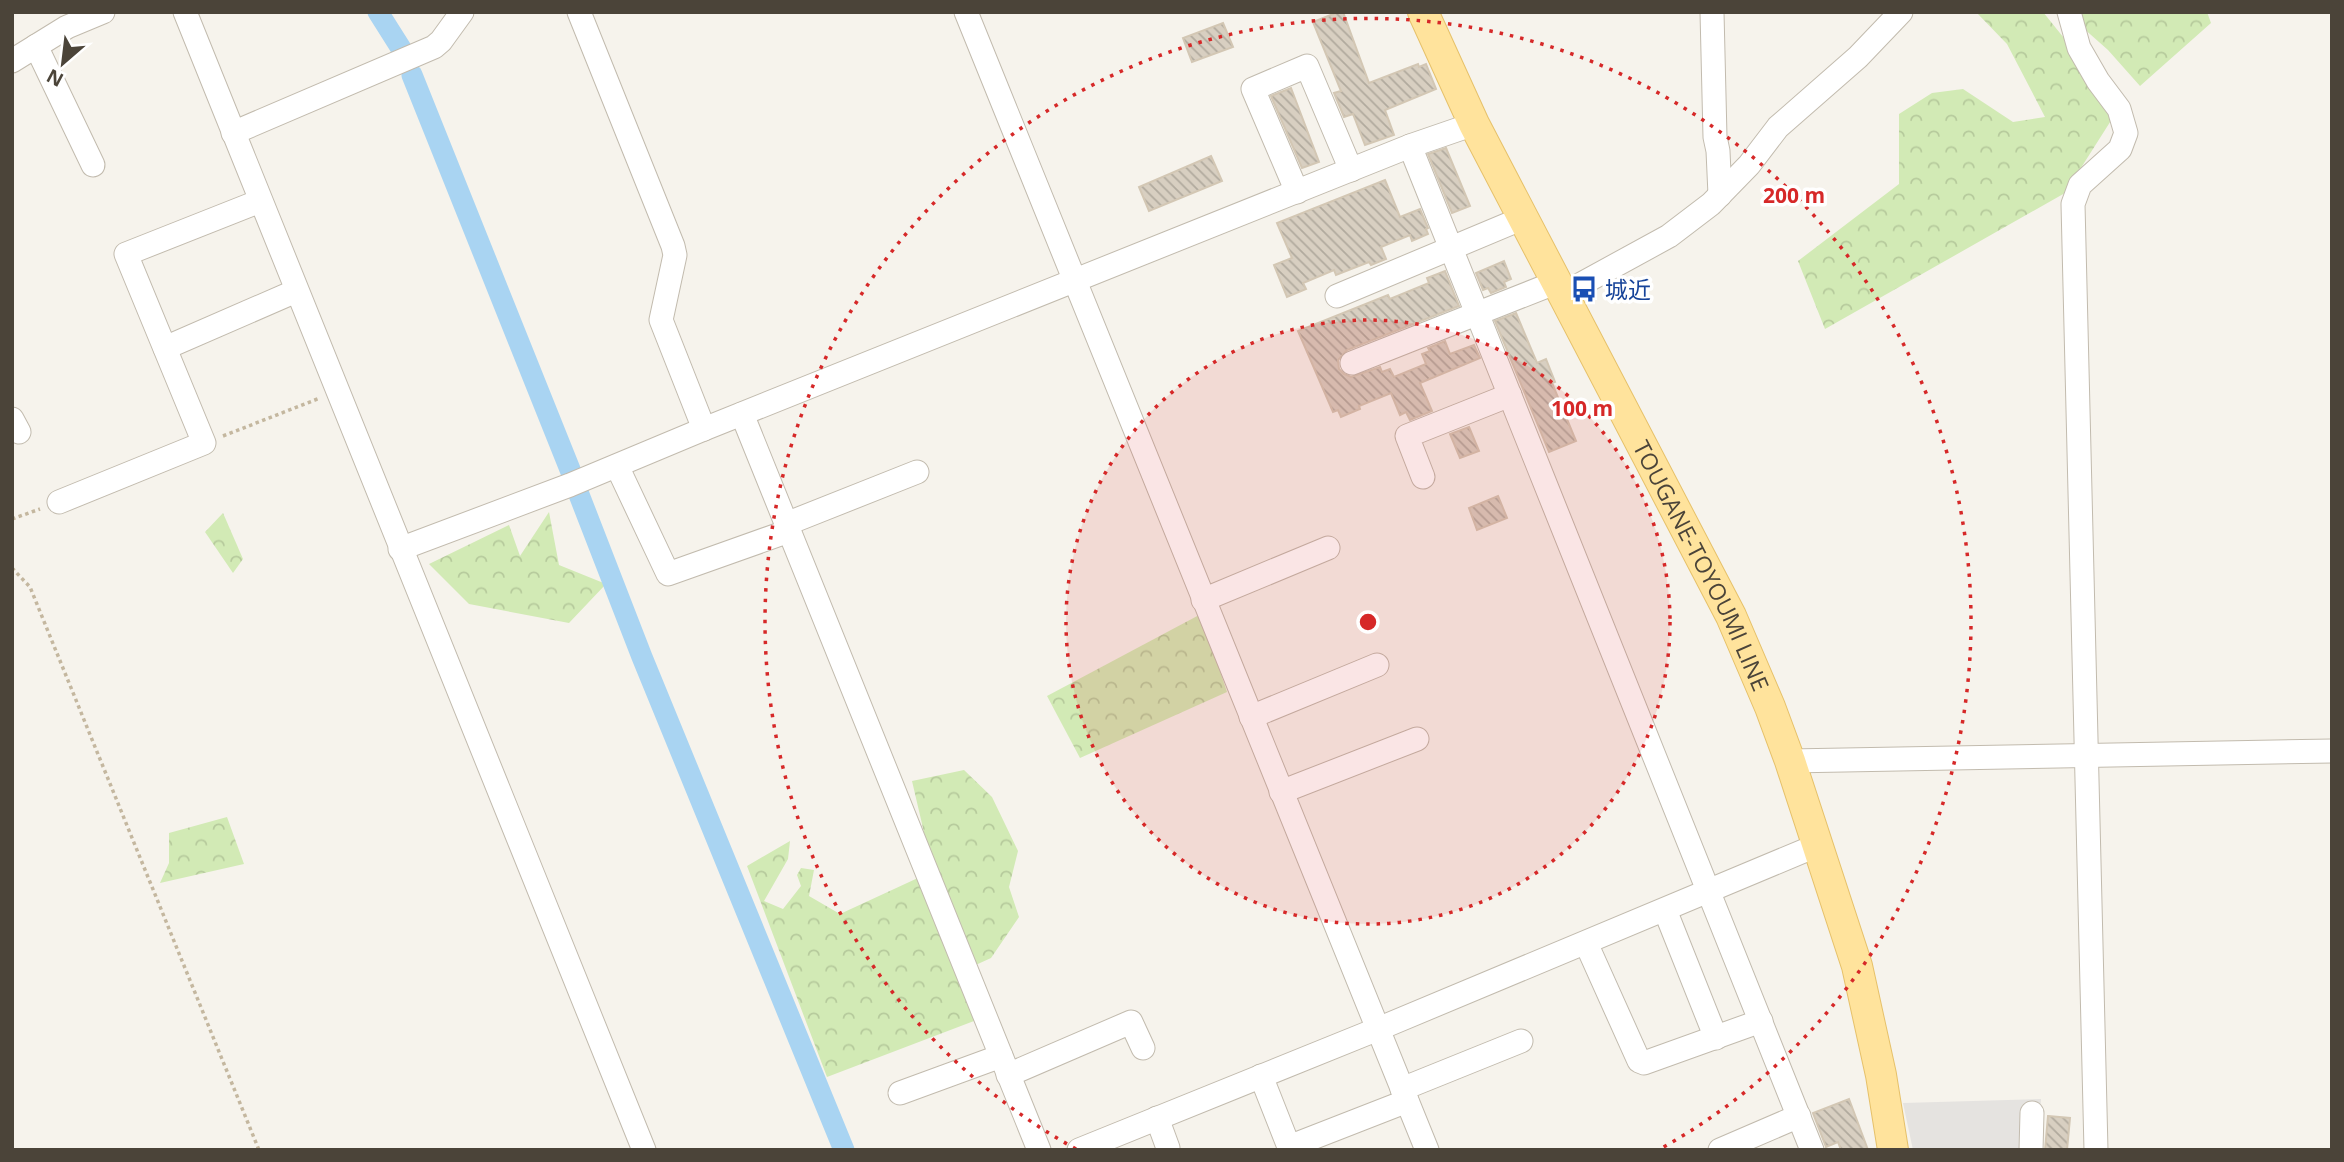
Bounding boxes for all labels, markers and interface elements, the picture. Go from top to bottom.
north arrow [28,28,98,98]
text: N [42,63,68,93]
text: 200 m [1763,181,1825,209]
place label: 城近 [1605,273,1651,305]
bus stop icon: 城近 [1569,274,1599,304]
text: 100 m [1551,394,1613,422]
street label: TOUGANE-TOYOUMI LINE [1626,435,1777,696]
centre of rings [1356,610,1380,634]

